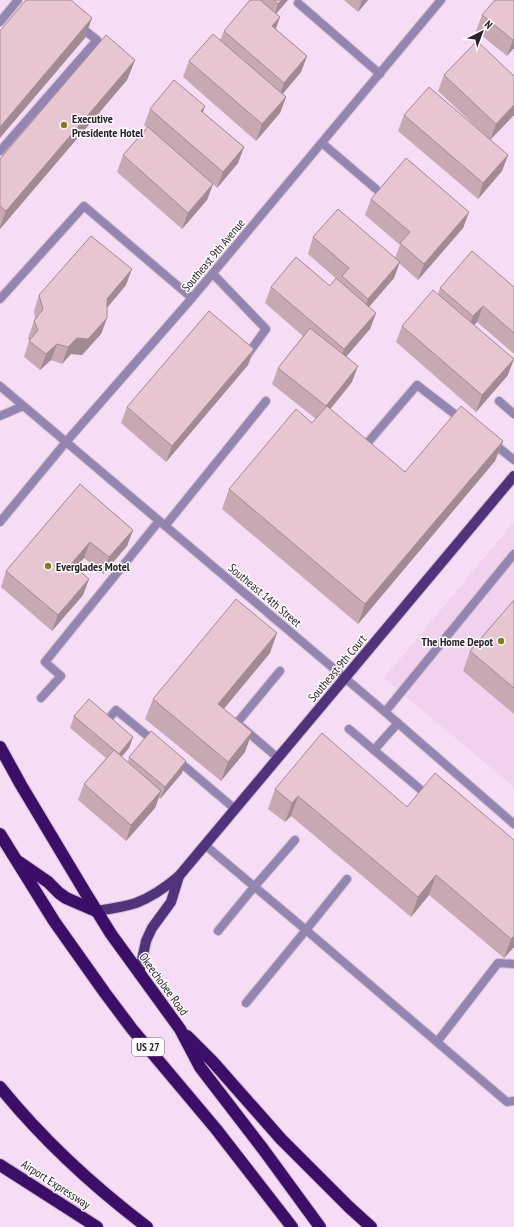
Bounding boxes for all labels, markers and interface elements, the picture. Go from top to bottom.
north arrow [462,12,502,52]
text: N [482,17,496,32]
place label: Executive Presidente Hotel [72,111,143,140]
marker: Executive Presidente Hotel [59,120,69,130]
street label: Southeast 9th Avenue [178,216,248,294]
place label: Everglades Motel [56,559,130,574]
street label: Southeast 14th Street [226,560,305,630]
marker: Everglades Motel [43,561,53,571]
street label: Southeast 9th Court [305,631,370,705]
place label: The Home Depot [421,634,494,649]
marker: The Home Depot [496,636,506,646]
street label: Okeechobee Road [136,950,192,1018]
road number: US 27 [132,1038,164,1056]
street label: Airport Expressway [19,1156,94,1212]

